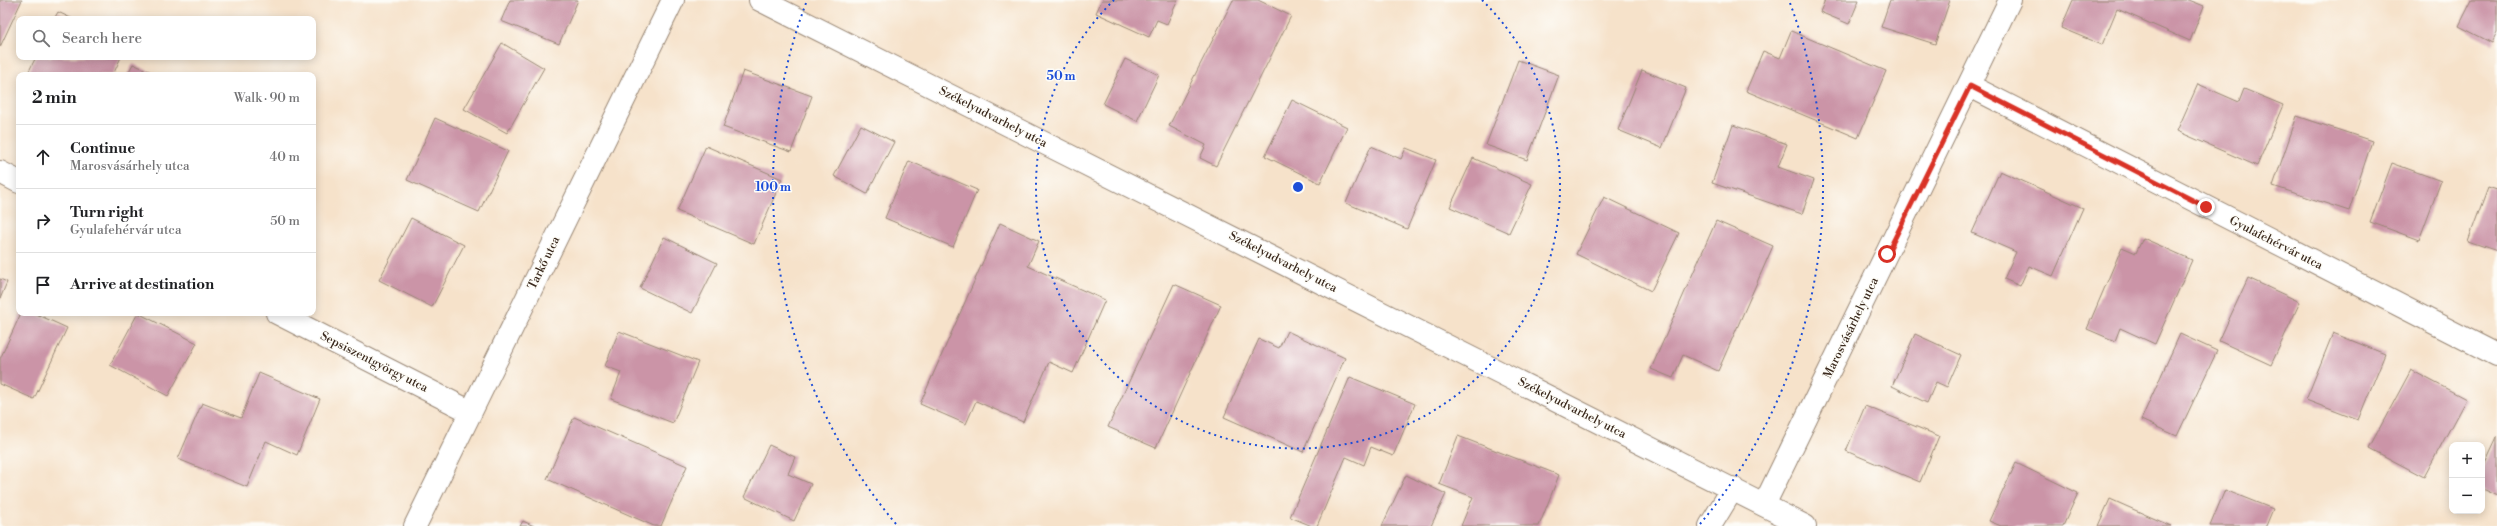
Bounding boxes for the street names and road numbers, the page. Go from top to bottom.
street label: Székelyudvarhely utca [936,83,1050,151]
street label: Gyulafehérvár utca [2227,213,2326,273]
street label: Székelyudvarhely utca [1226,228,1340,296]
street label: Tarkő utca [525,233,564,292]
street label: Marosvásárhely utca [1820,274,1882,381]
street label: Sepsiszentgyörgy utca [318,328,431,396]
street label: Székelyudvarhely utca [1515,374,1629,442]

